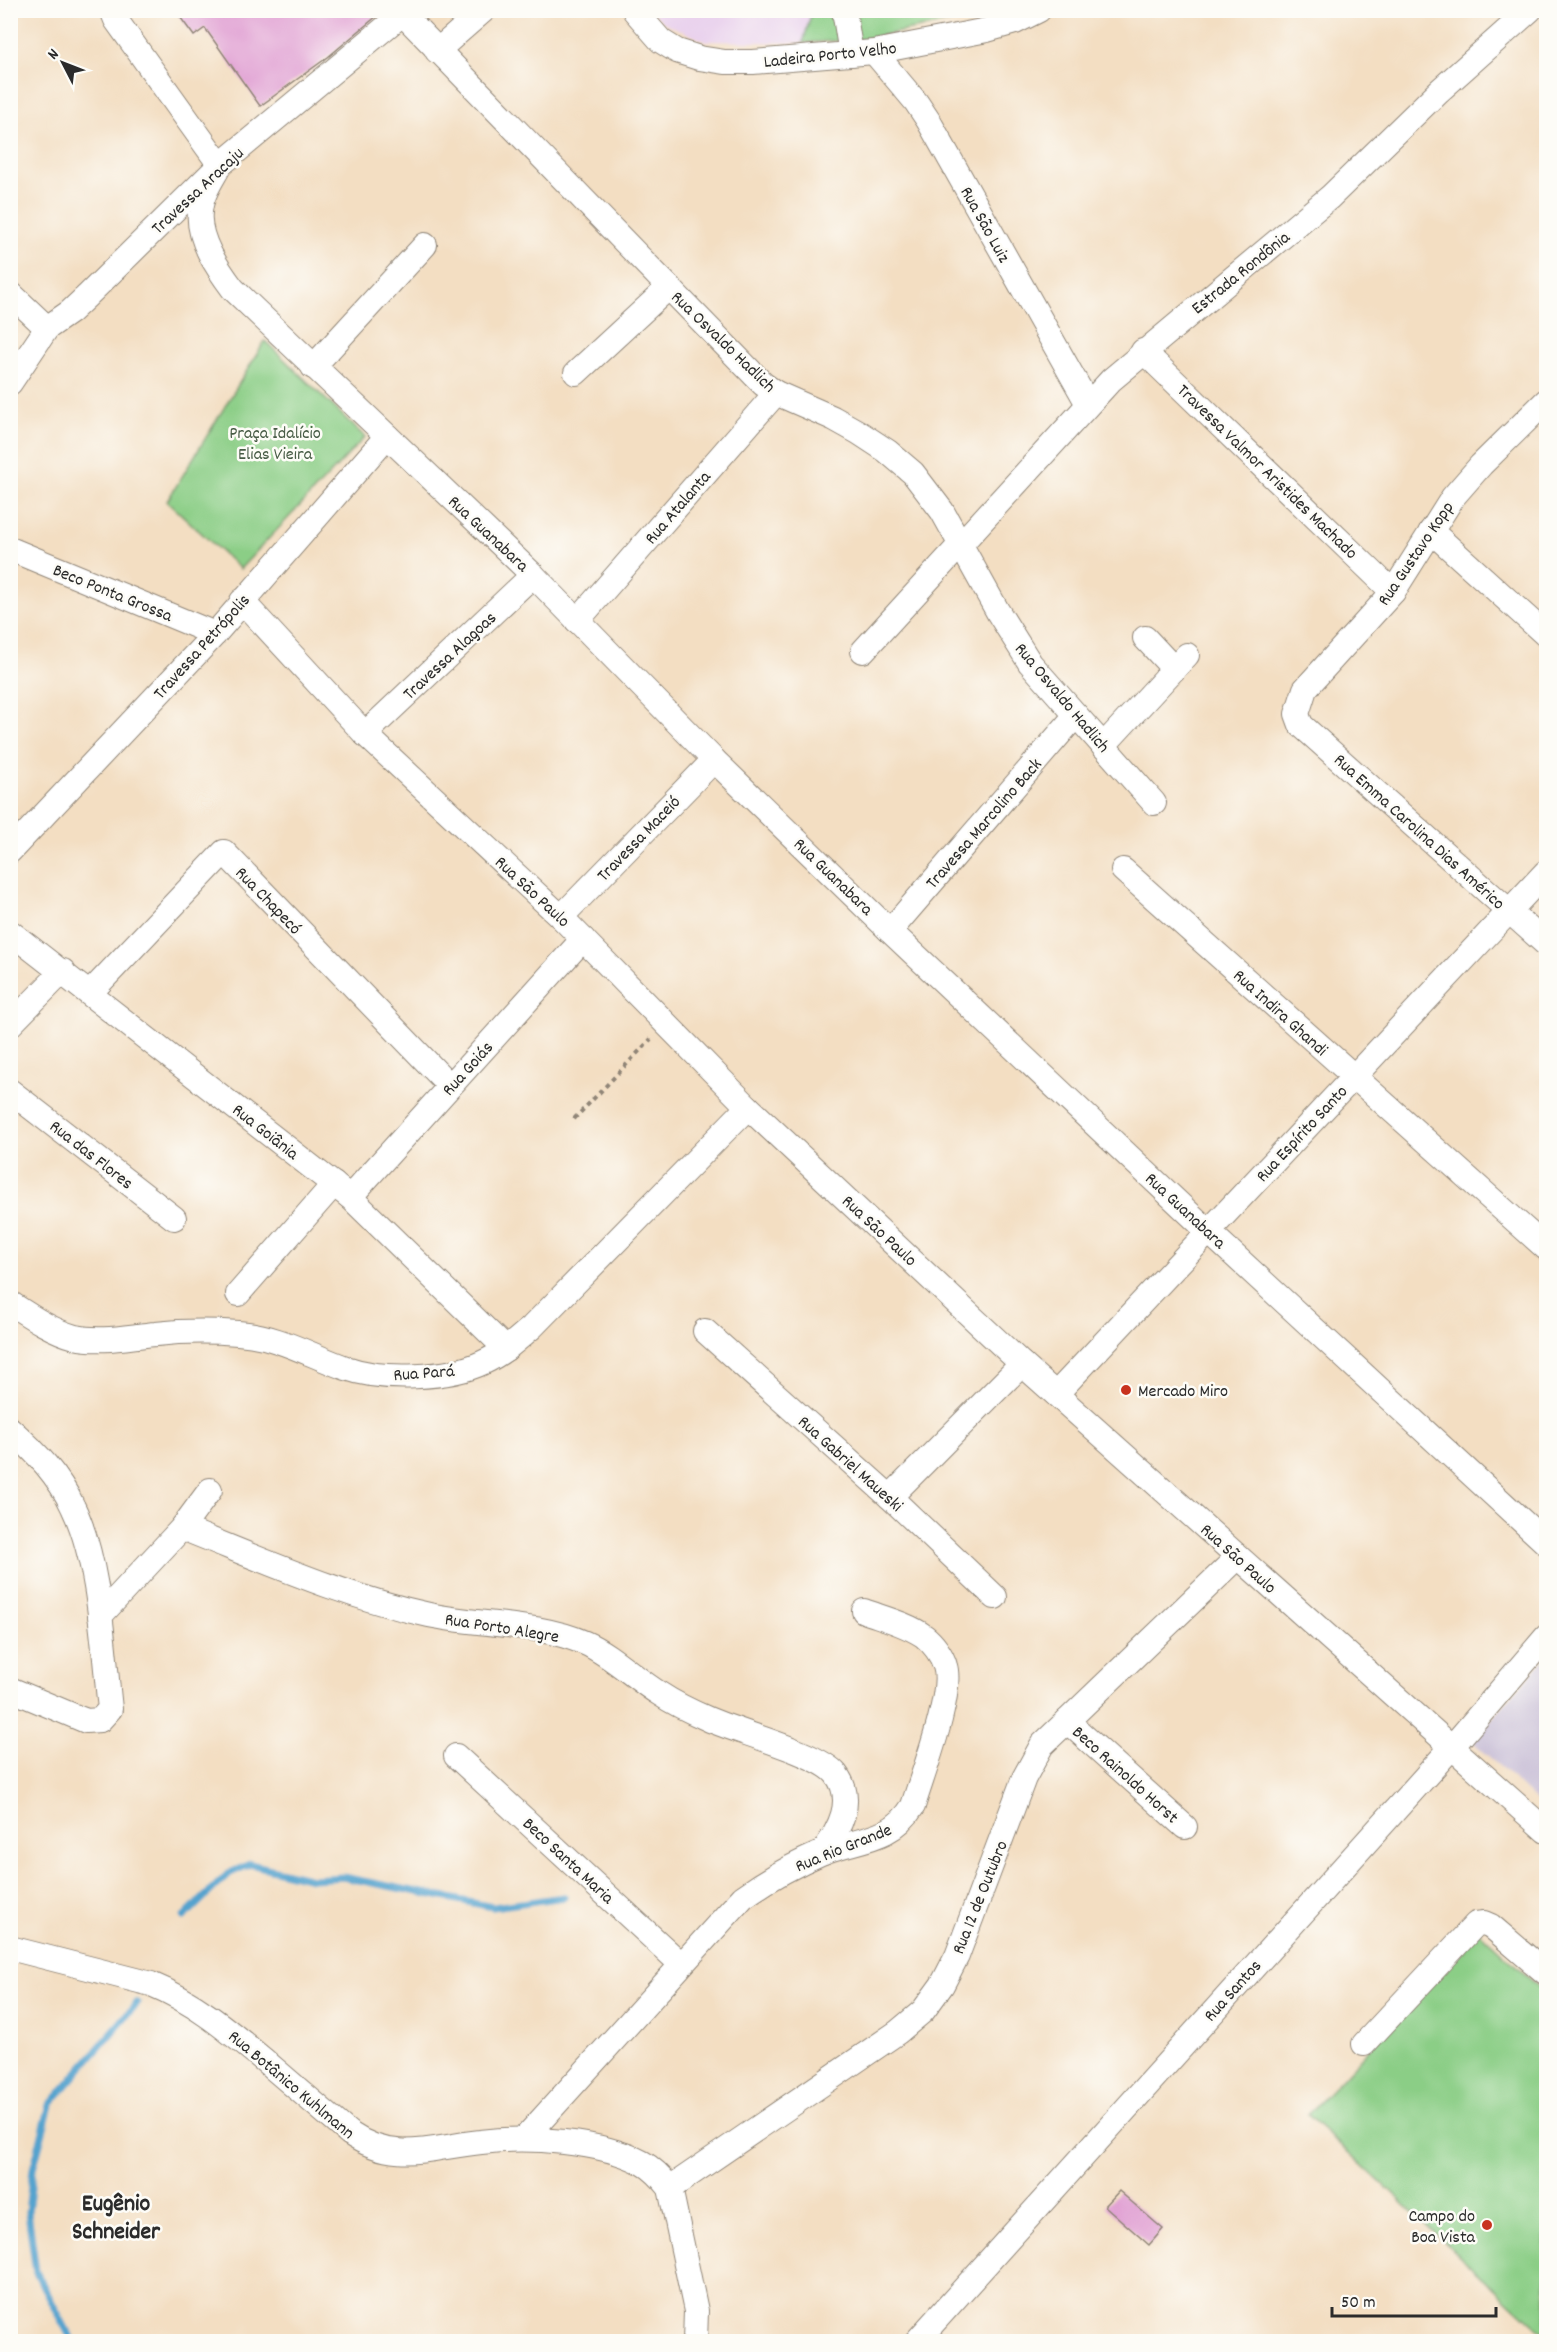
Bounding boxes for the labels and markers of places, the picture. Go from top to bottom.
place label: Mercado Miro [1138,1380,1228,1405]
marker: Mercado Miro [1119,1383,1133,1397]
place label: Campo do Boa Vista [1408,2205,1476,2251]
marker: Campo do Boa Vista [1480,2218,1494,2232]

